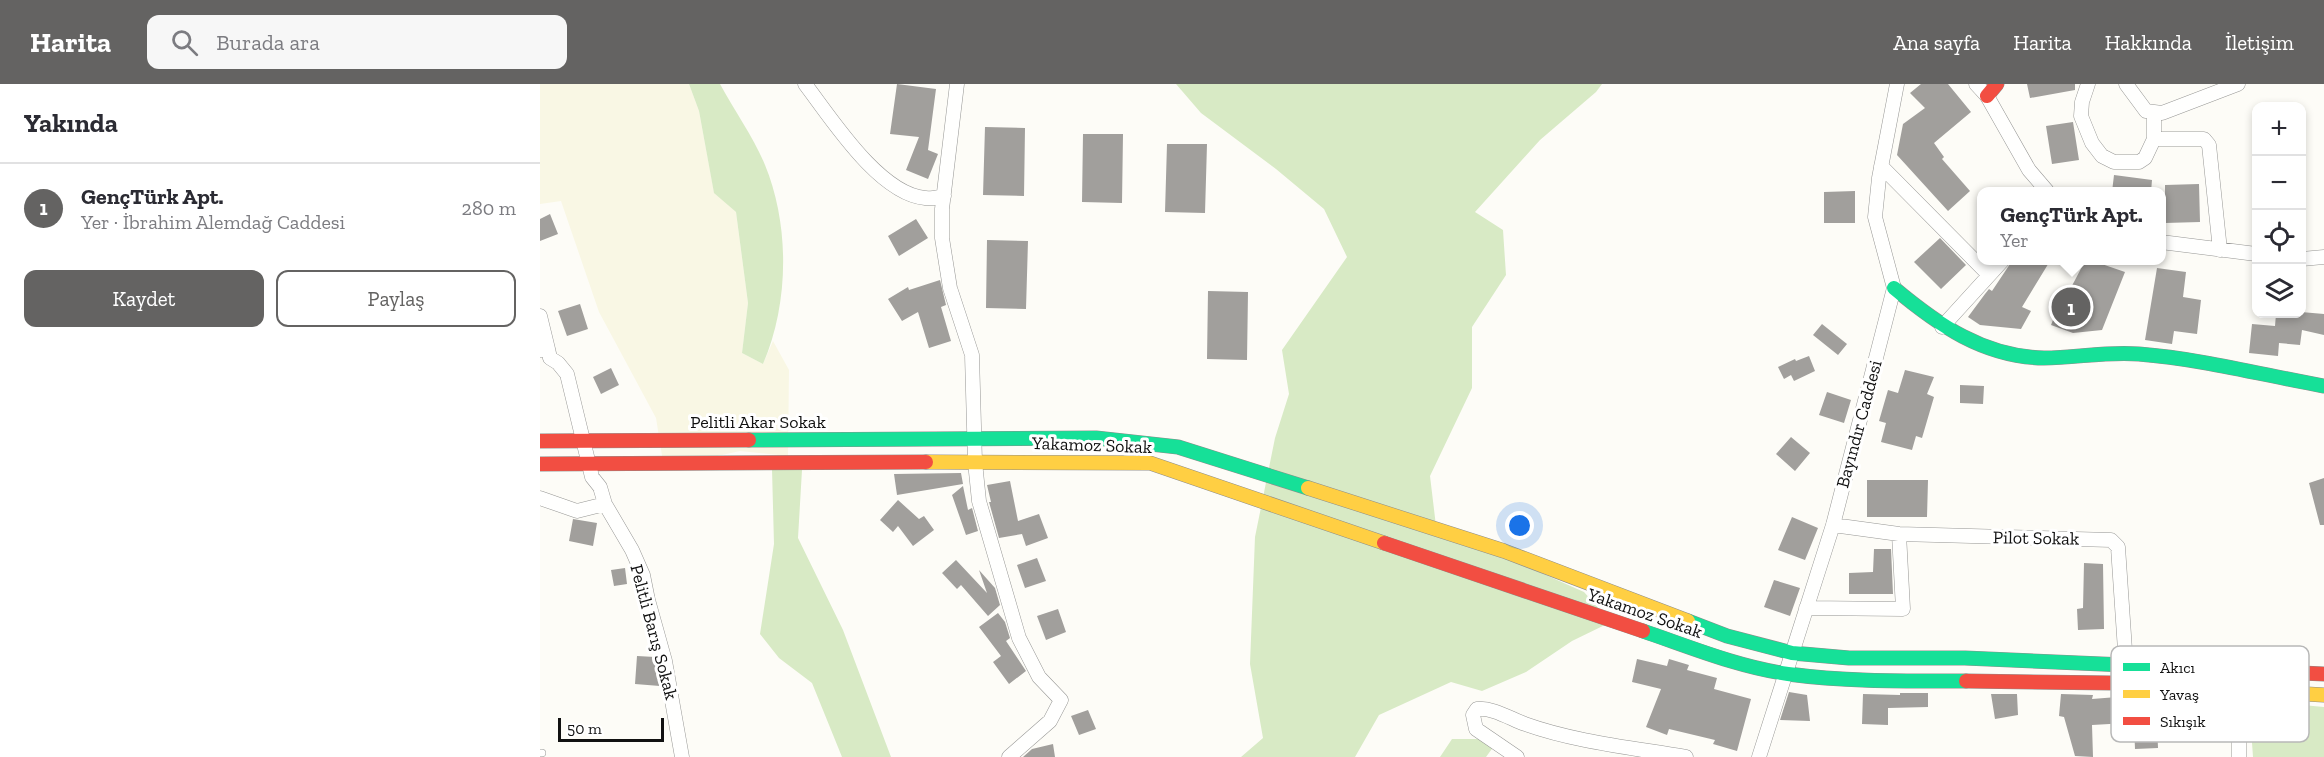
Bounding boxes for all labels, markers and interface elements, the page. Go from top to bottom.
search box [147,15,567,69]
text: Harita [30,26,111,59]
icon: search [168,26,201,59]
text: Burada ara [216,29,320,56]
text: Ana sayfa [1893,30,1980,55]
text: Harita [2013,30,2072,55]
text: Hakkında [2105,30,2192,55]
text: İletişim [2225,30,2294,55]
map controls [2252,102,2306,318]
button: + [2252,102,2306,156]
text: Yakında [24,107,118,139]
button: − [2252,156,2306,210]
text: GençTürk Apt. [81,183,224,210]
popup [1977,187,2166,265]
text: 1 [39,196,48,220]
text: 280 m [462,196,516,220]
text: GençTürk Apt. [2000,201,2143,228]
text: Yer · İbrahim Alemdağ Caddesi [81,210,345,234]
button: locate [2252,210,2306,264]
text: Yer [2000,228,2029,252]
button: layers [2252,264,2306,318]
button: Kaydet [24,270,264,327]
button: Paylaş [276,270,516,327]
pin: 1 [2052,284,2090,330]
street label: Bayındır Caddesi [1831,358,1887,490]
street label: Pelitli Akar Sokak [690,411,826,433]
street label: Yakamoz Sokak [1031,432,1153,458]
your location [1505,511,1534,540]
street label: Pilot Sokak [1993,526,2080,550]
street label: Pelitli Barış Sokak [625,562,683,703]
street label: Yakamoz Sokak [1584,583,1706,643]
legend [2111,646,2309,742]
text: Akıcı [2160,658,2196,677]
text: Yavaş [2159,685,2199,704]
text: Sıkışık [2160,712,2206,731]
scale bar [558,715,664,742]
text: 50 m [567,719,602,738]

